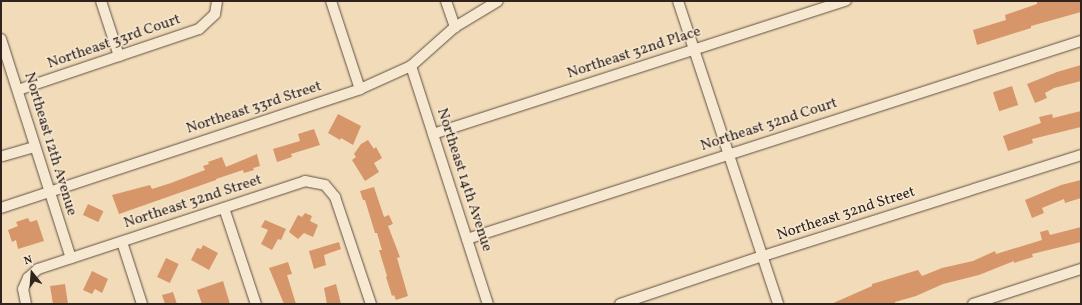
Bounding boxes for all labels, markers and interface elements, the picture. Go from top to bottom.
street label: Northeast 33rd Court [45,11,183,73]
street label: Northeast 32nd Place [565,23,703,83]
street label: Northeast 12th Avenue [20,70,80,218]
street label: Northeast 33rd Street [184,78,324,138]
street label: Northeast 32nd Court [698,94,840,156]
street label: Northeast 14th Avenue [432,106,496,254]
street label: Northeast 32nd Street [122,171,264,233]
street label: Northeast 32nd Street [775,183,917,245]
north arrow [12,253,52,293]
text: N [22,253,34,269]

